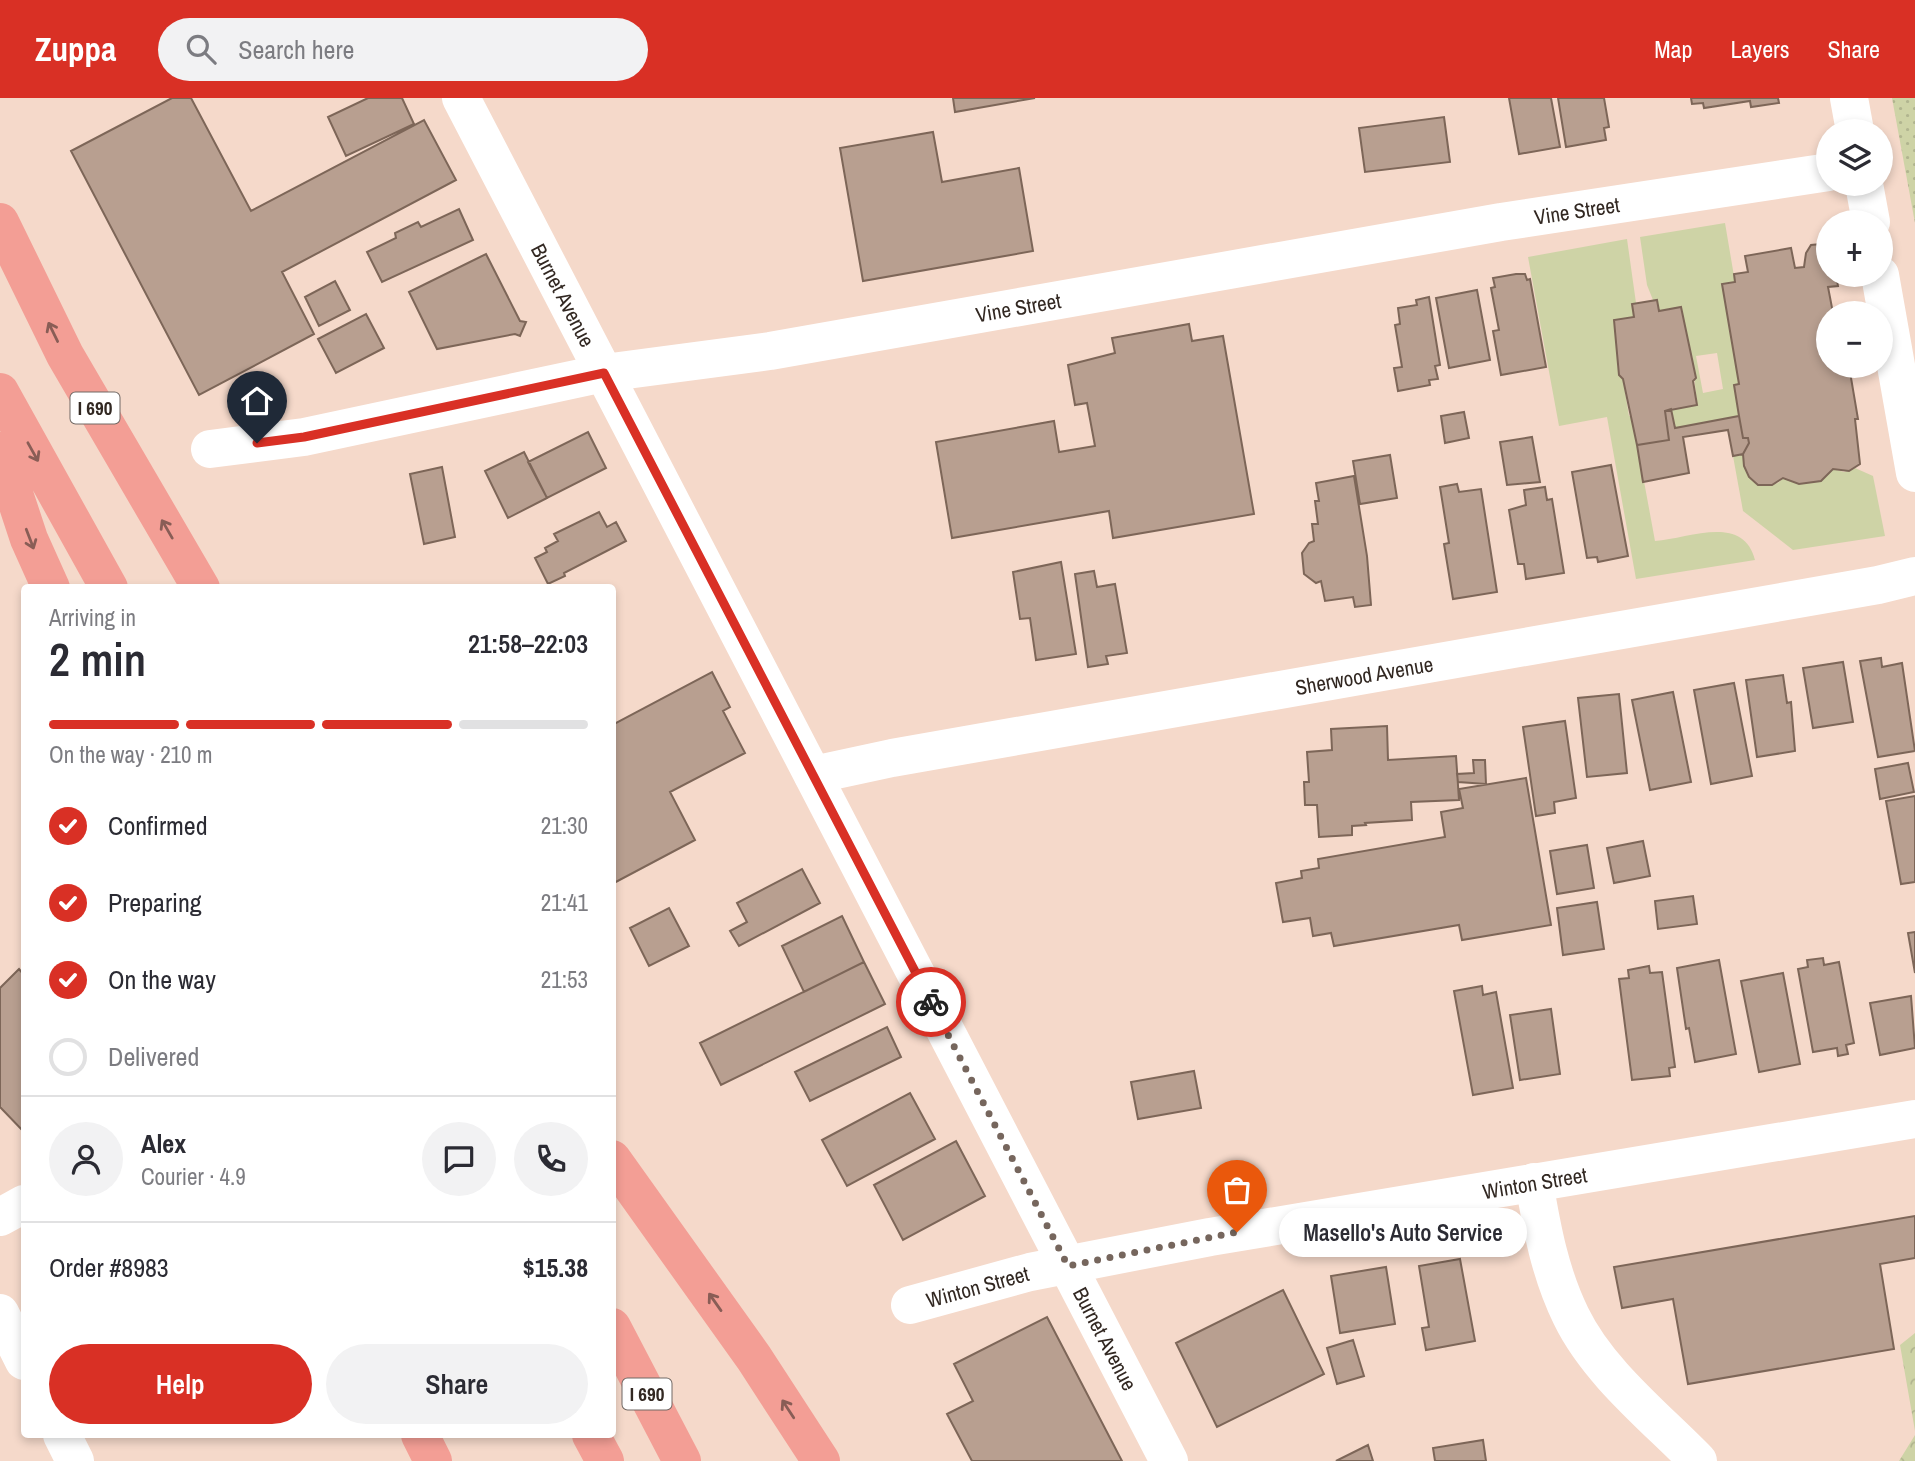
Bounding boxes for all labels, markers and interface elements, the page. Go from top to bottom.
search box [158,18,648,81]
text: Zuppa [35,27,116,71]
icon: search [182,30,220,68]
text: Search here [238,32,354,67]
text: Map [1654,33,1692,65]
text: Layers [1730,33,1789,65]
text: Share [1827,33,1880,65]
map controls [1816,119,1893,378]
button: layers [1816,119,1893,196]
street label: Vine Street [1532,190,1622,231]
button: + [1816,210,1893,287]
street label: Burnet Avenue [524,238,602,352]
street label: Vine Street [973,285,1063,329]
button: − [1816,301,1893,378]
one-way arrow [46,322,60,343]
pin [227,371,287,443]
icon: home [238,382,276,420]
road number: I 690 [70,392,119,424]
one-way arrow [26,441,40,461]
one-way arrow [160,520,174,540]
one-way arrow [25,528,38,549]
text: Arriving in [49,602,136,633]
text: 21:58–22:03 [468,626,588,661]
text: 2 min [49,628,146,690]
street label: Sherwood Avenue [1293,649,1435,702]
text: On the way · 210 m [49,739,213,770]
icon: check [49,807,87,845]
text: Confirmed [108,808,208,843]
text: 21:30 [541,810,588,841]
icon: check [49,884,87,922]
text: Preparing [108,885,202,920]
text: 21:41 [541,887,588,918]
icon: check [49,961,87,999]
text: On the way [108,962,216,997]
text: 21:53 [541,964,588,995]
courier [896,967,966,1037]
icon: bike [912,983,950,1021]
text: Delivered [108,1039,199,1074]
button: person [49,1122,123,1196]
button: chat [422,1122,496,1196]
button: phone [514,1122,588,1196]
text: Alex [141,1126,186,1161]
pin [1207,1160,1267,1232]
street label: Winton Street [1480,1160,1589,1206]
text: Courier · 4.9 [141,1161,246,1192]
icon: bag [1218,1171,1256,1209]
callout: Masello's Auto Service [1279,1208,1528,1256]
text: Masello's Auto Service [1303,1217,1503,1248]
text: Order #8983 [49,1250,169,1285]
text: $15.38 [523,1250,588,1285]
street label: Winton Street [923,1258,1032,1314]
street label: Burnet Avenue [1067,1282,1144,1395]
one-way arrow [708,1293,722,1312]
button: Help [49,1344,312,1424]
button: Share [326,1344,588,1424]
road number: I 690 [622,1378,672,1410]
one-way arrow [780,1400,794,1420]

